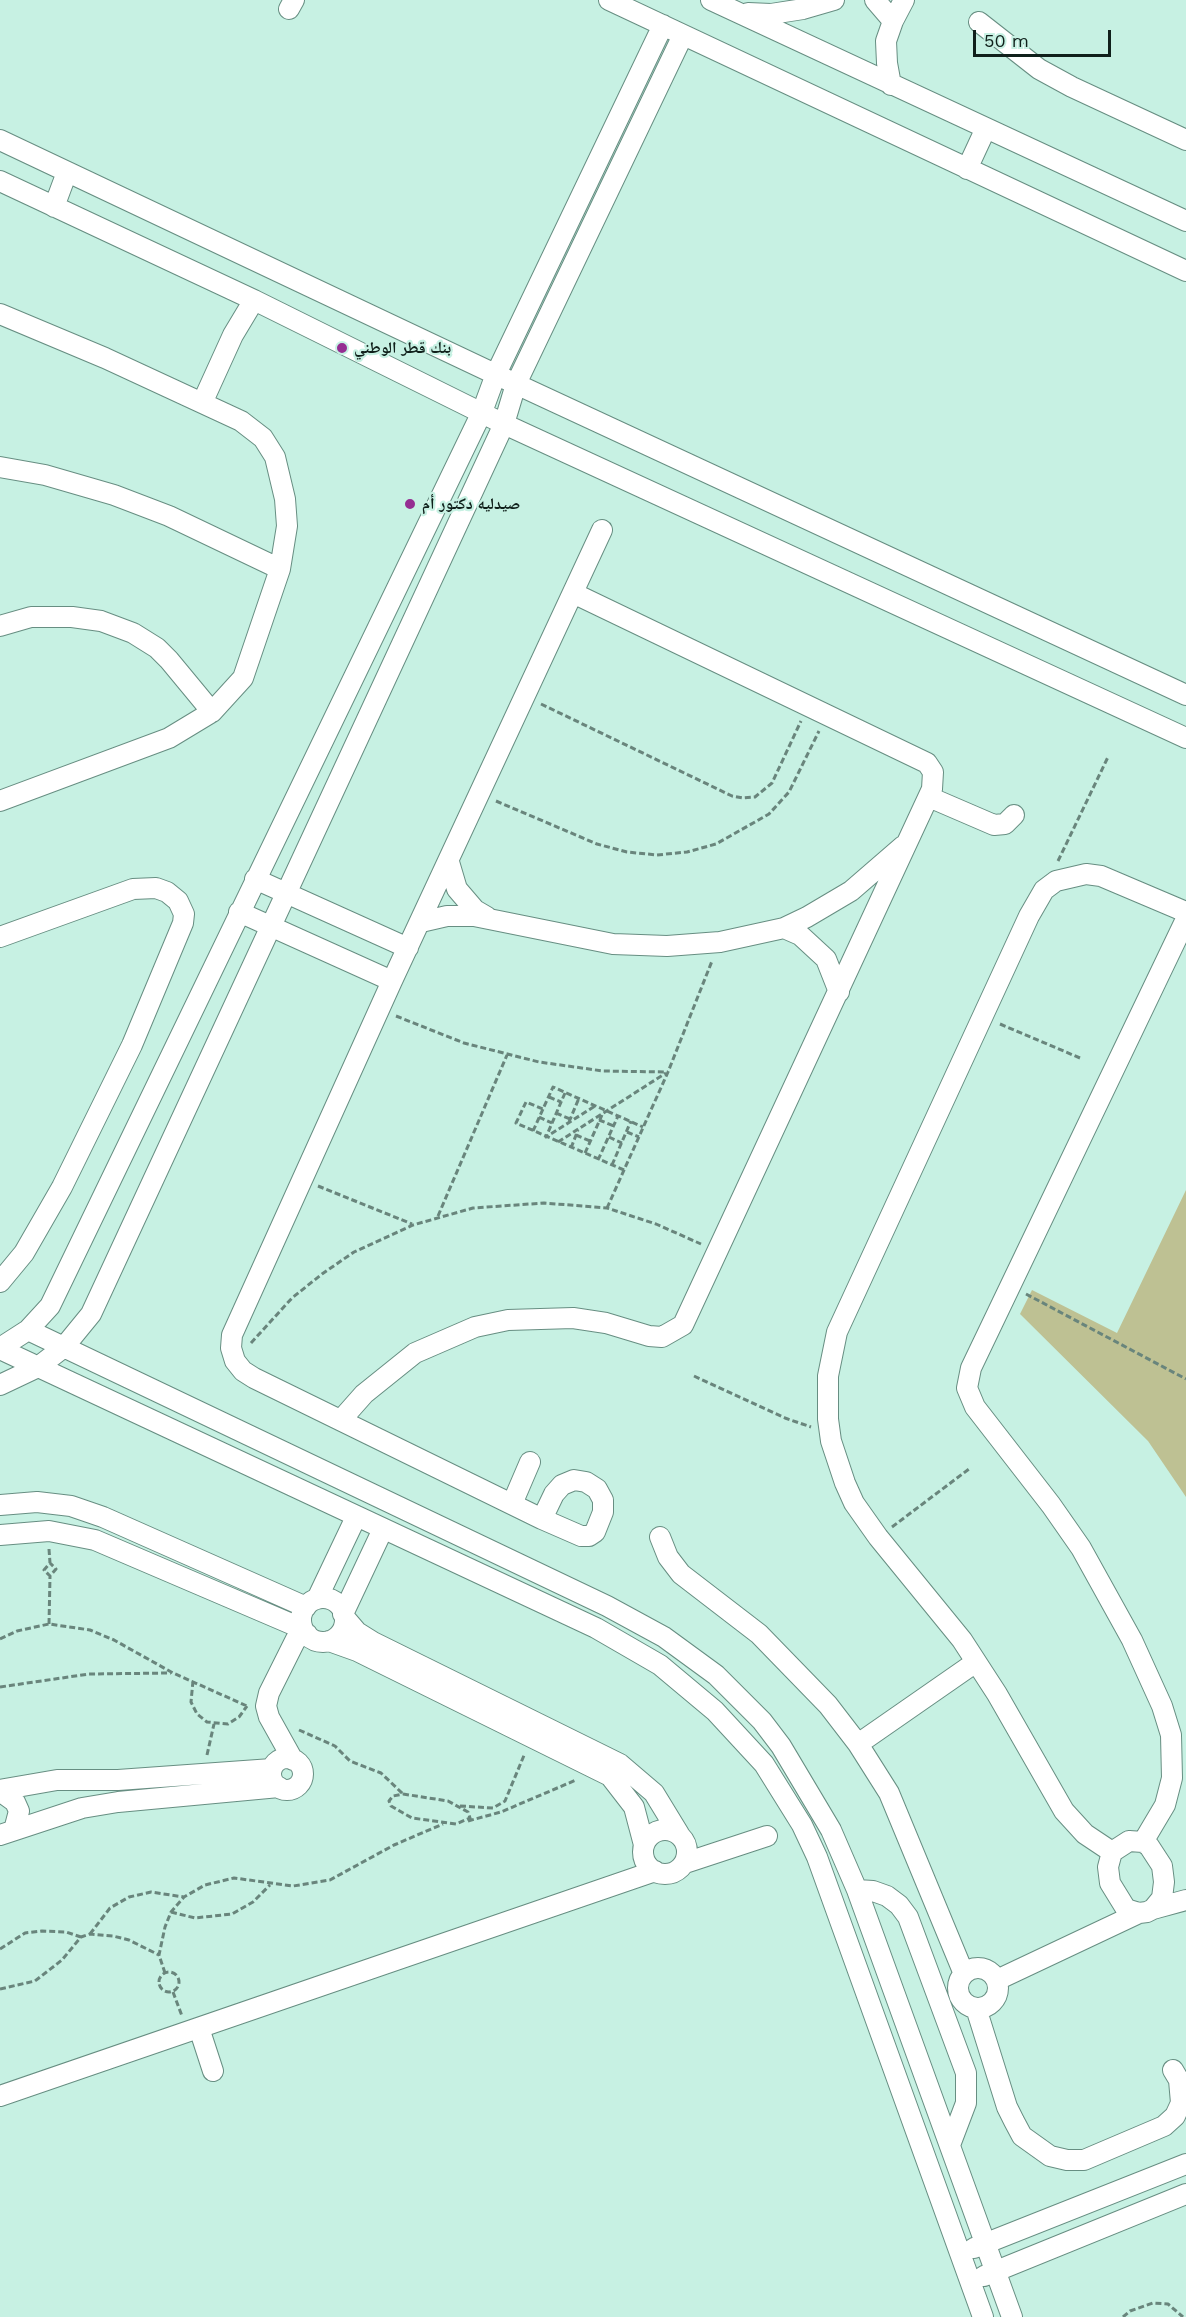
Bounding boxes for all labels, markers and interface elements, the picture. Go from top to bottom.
scale bar [976,18,1114,56]
text: 50 m [984,30,1029,51]
place label: بنك قطر الوطني [354,338,451,358]
marker: بنك قطر الوطني [335,341,349,355]
place label: صيدليه دكتور أم [422,494,520,514]
marker: صيدليه دكتور أم [403,497,417,511]

